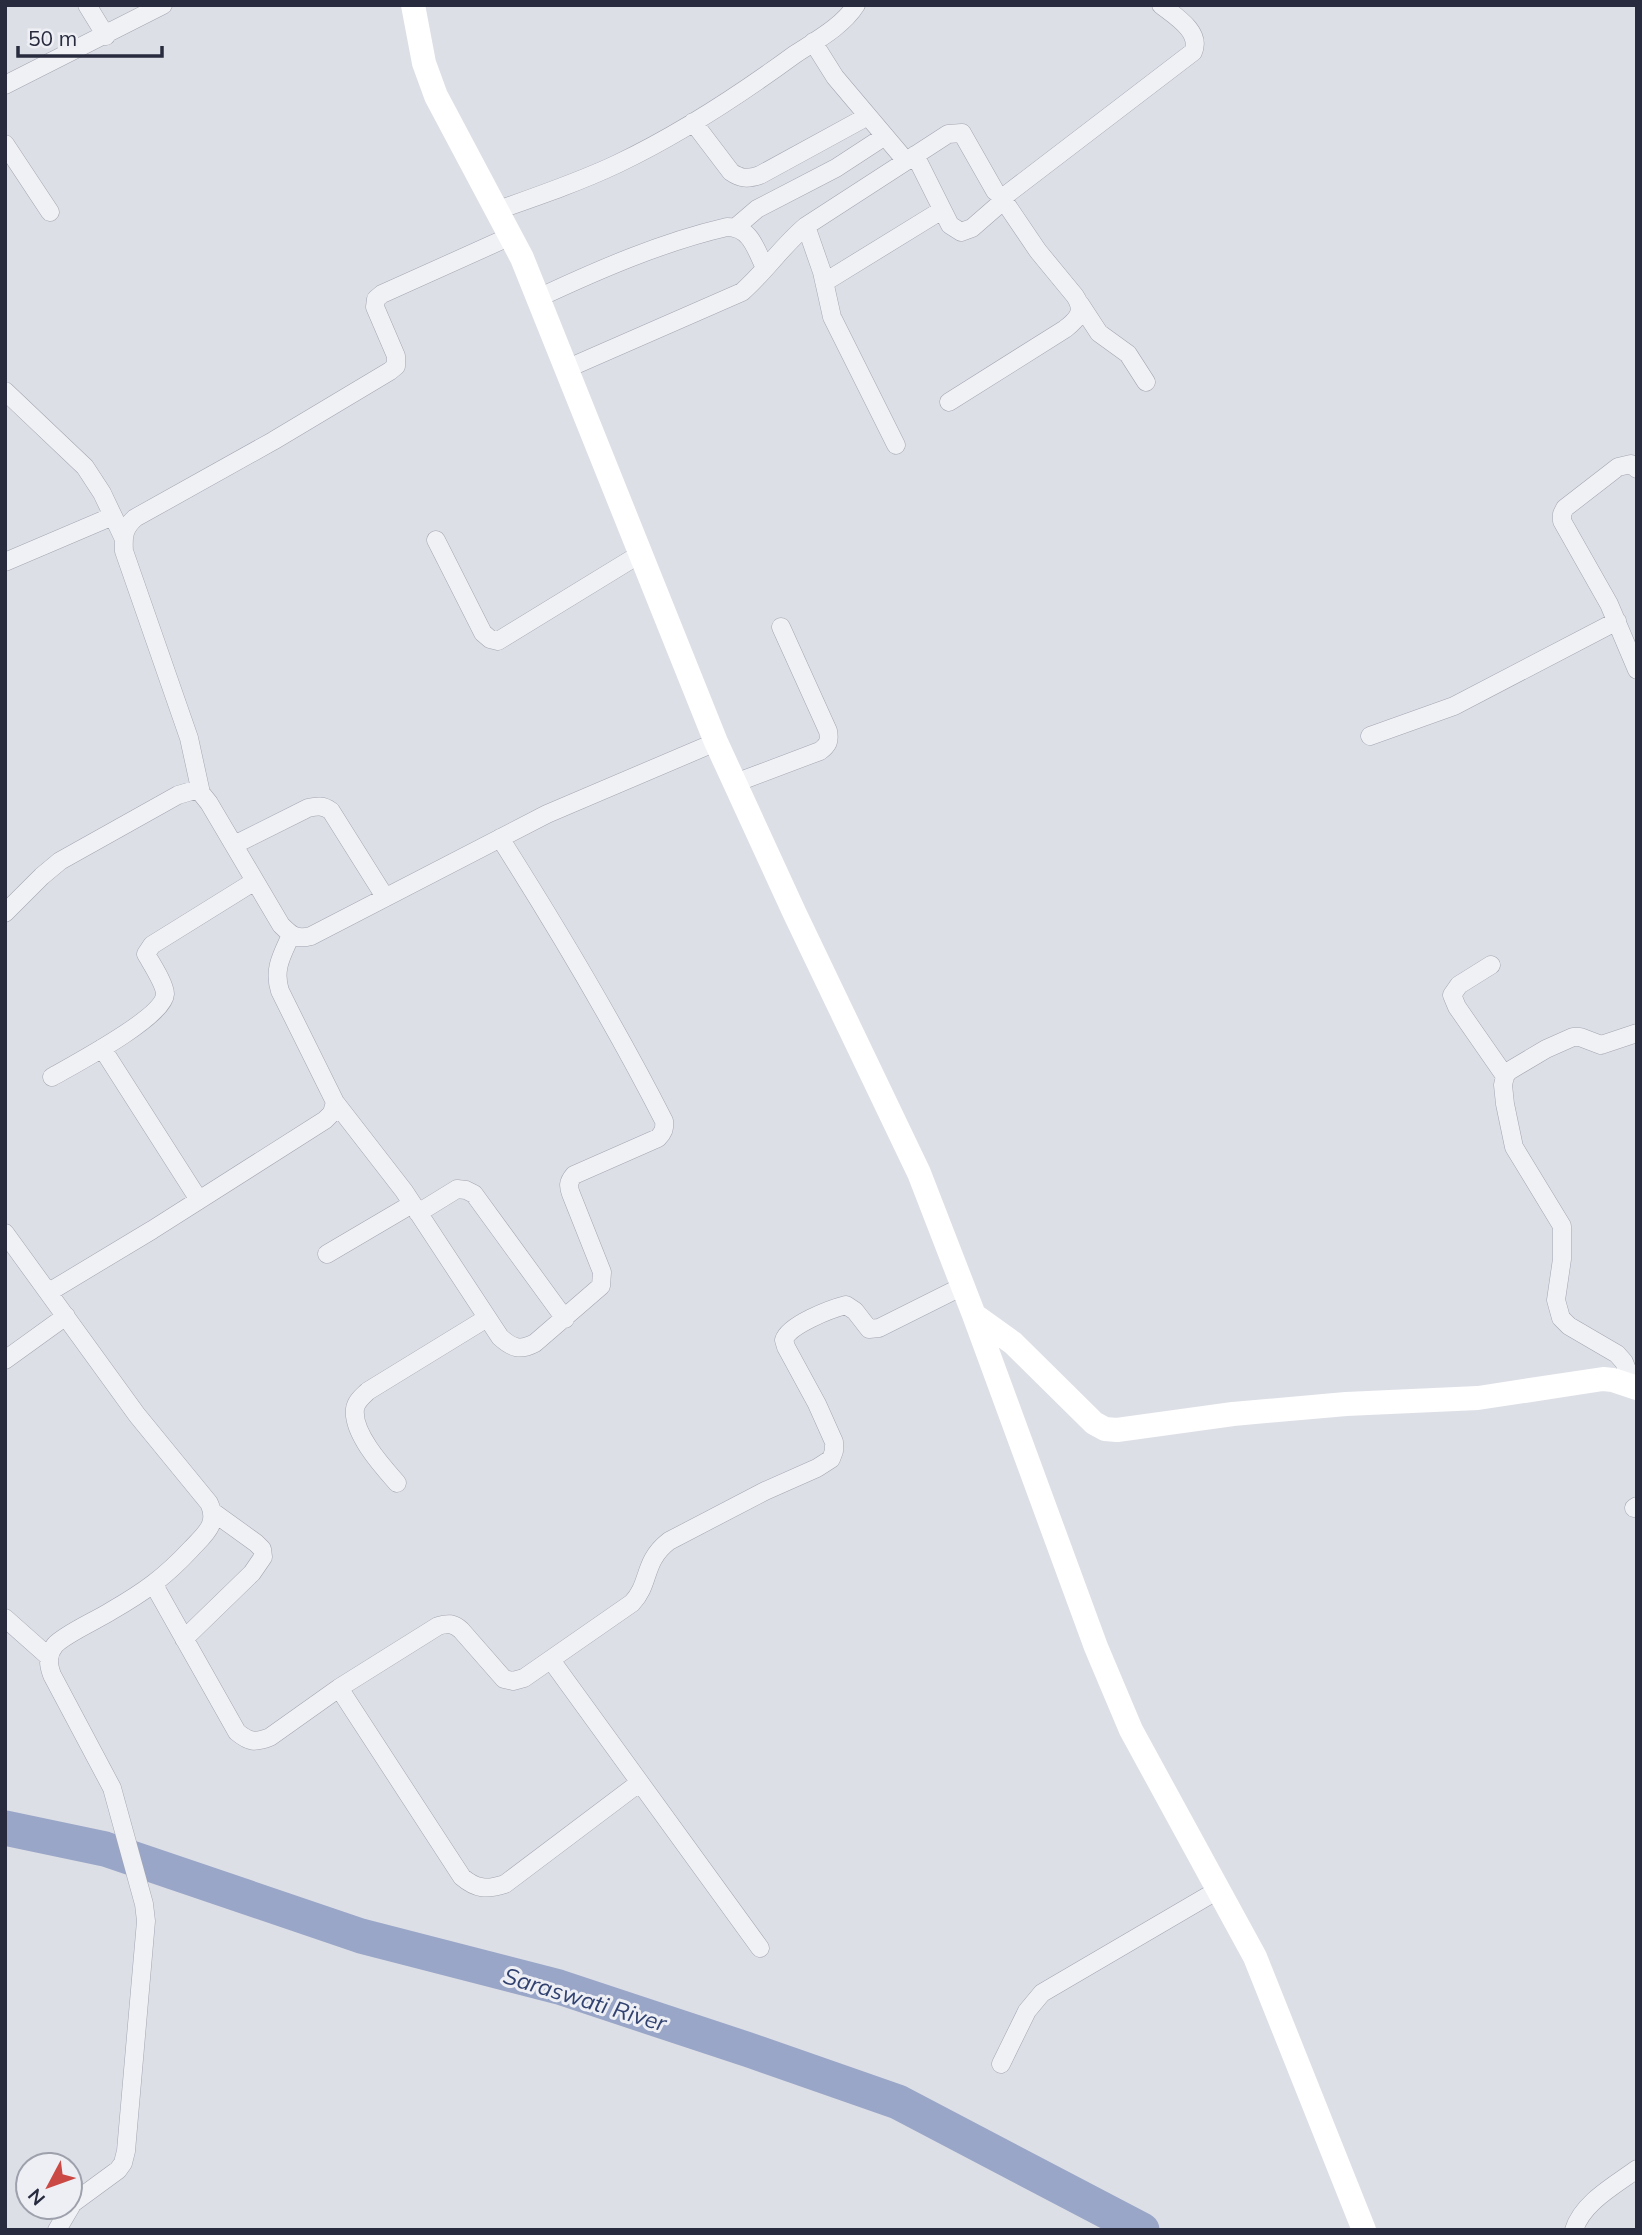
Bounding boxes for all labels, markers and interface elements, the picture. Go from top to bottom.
scale bar [18,14,161,58]
text: 50 m [28,25,77,51]
water label: Saraswati River [500,1960,671,2038]
north arrow [14,2151,84,2221]
text: N [22,2184,50,2210]

